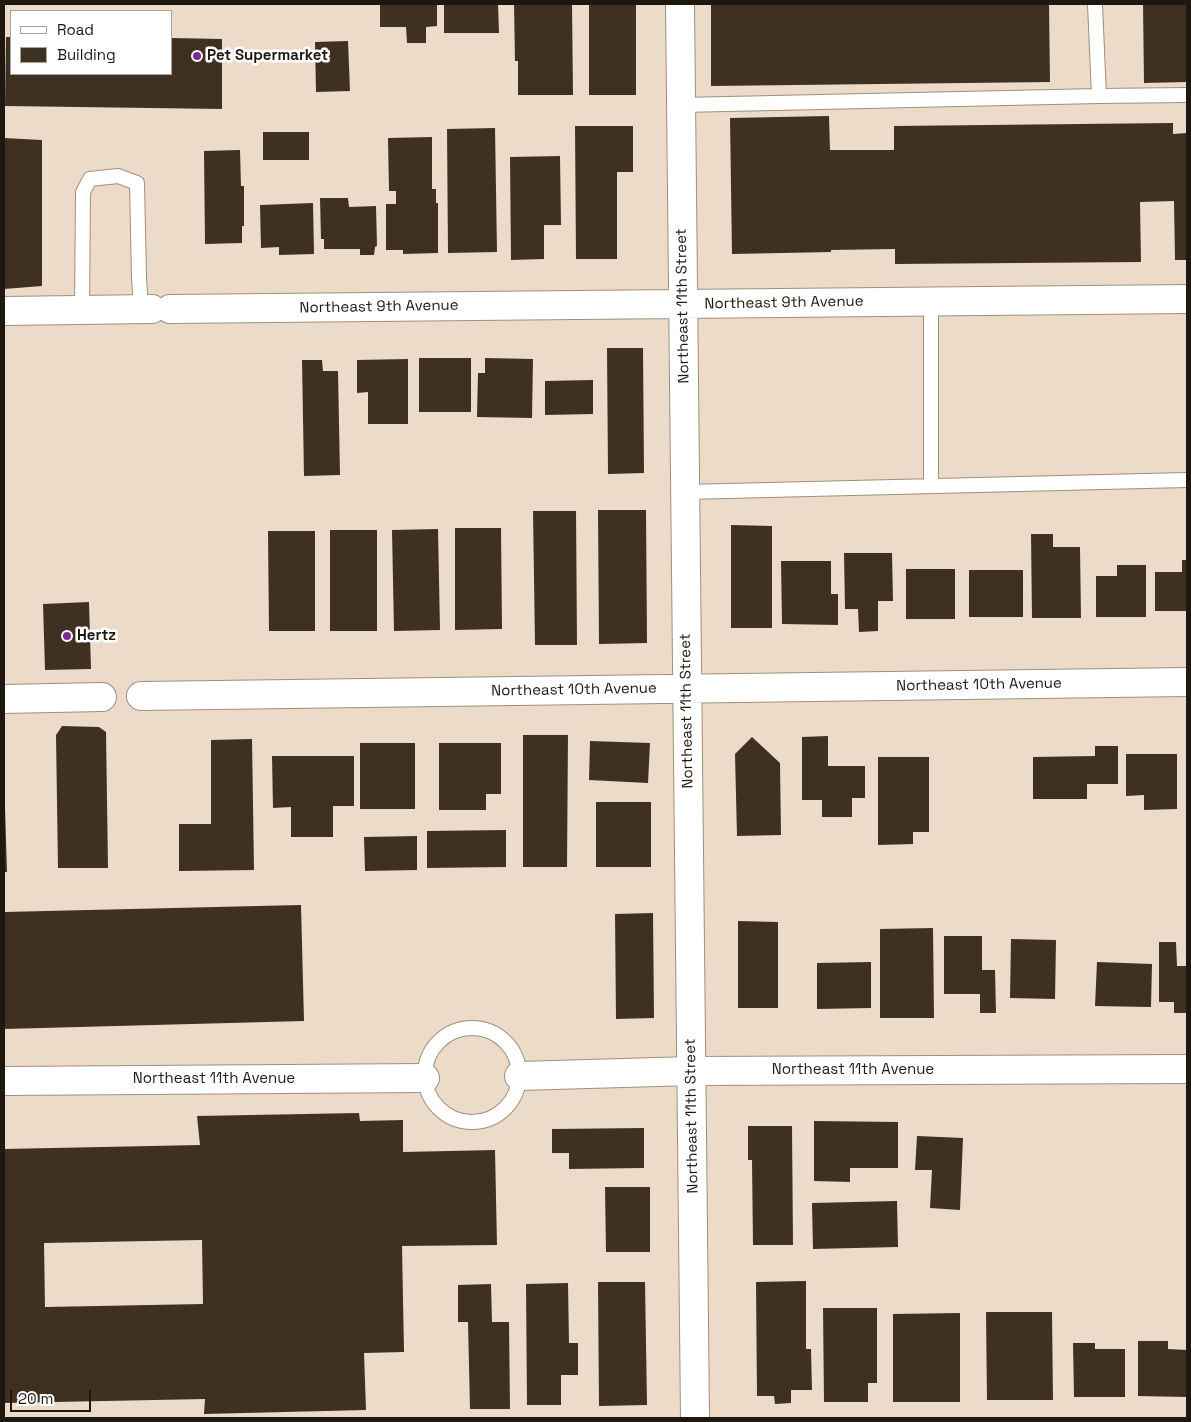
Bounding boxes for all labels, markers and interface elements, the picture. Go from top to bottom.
legend [10,10,172,75]
text: Road [57,20,94,39]
text: Building [57,45,116,64]
place label: Pet Supermarket [207,47,328,65]
marker: Pet Supermarket [191,50,203,62]
street label: Northeast 11th Street [673,228,693,384]
street label: Northeast 9th Avenue [704,293,864,313]
street label: Northeast 9th Avenue [299,297,459,317]
place label: Hertz [77,627,116,645]
marker: Hertz [61,630,73,642]
street label: Northeast 11th Street [677,633,697,789]
street label: Northeast 10th Avenue [896,675,1062,695]
street label: Northeast 10th Avenue [491,680,657,700]
street label: Northeast 11th Street [682,1038,702,1194]
street label: Northeast 11th Avenue [772,1061,934,1079]
street label: Northeast 11th Avenue [133,1070,295,1088]
scale bar [12,1380,94,1412]
text: 20 m [18,1389,53,1408]

